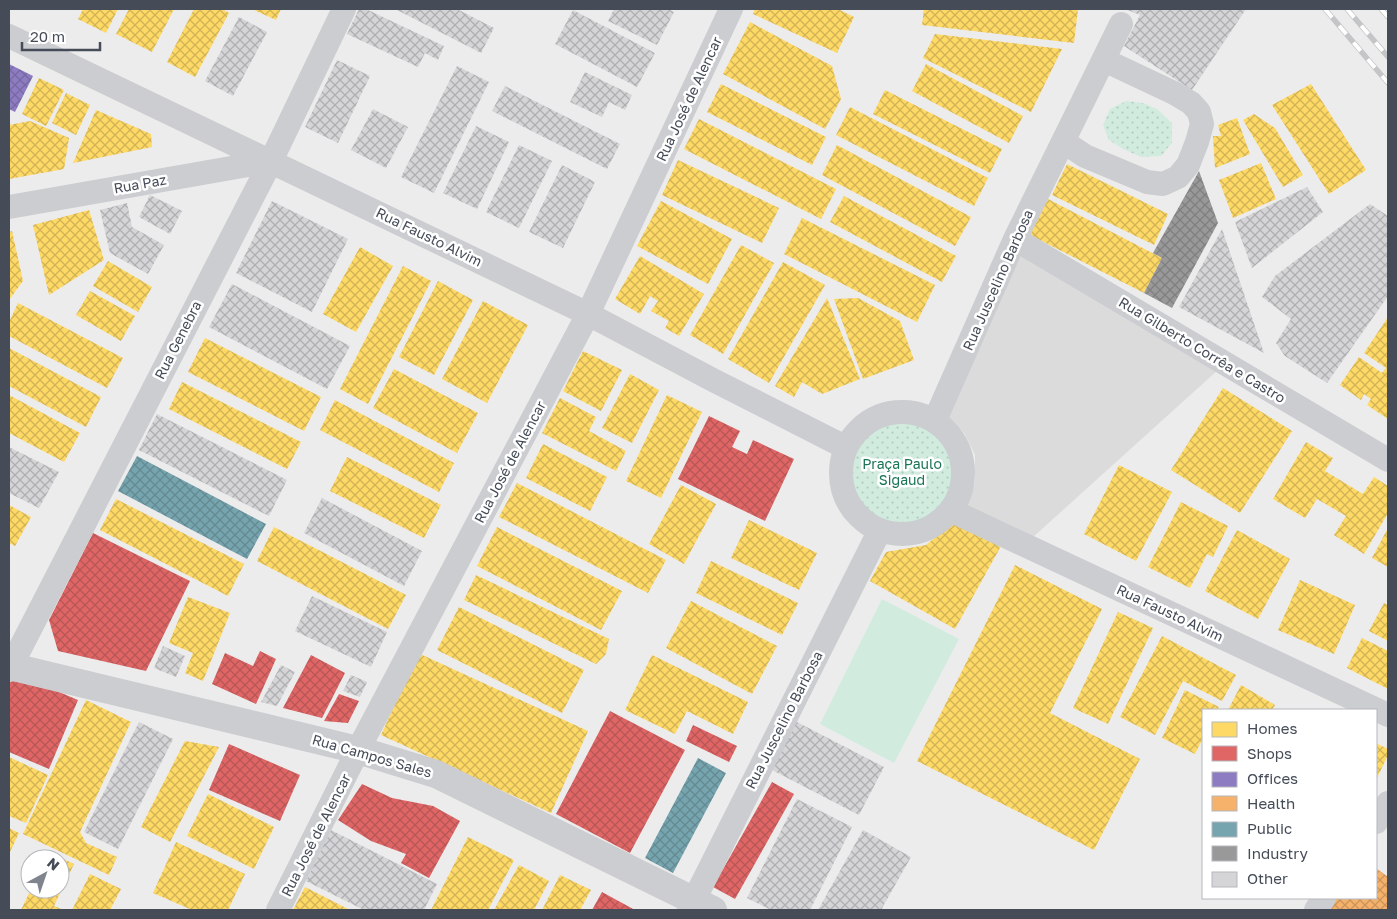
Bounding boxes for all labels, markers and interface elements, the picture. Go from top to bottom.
scale bar [22,20,100,52]
text: 20 m [30,27,65,45]
street label: Rua José de Alencar [652,33,725,164]
street label: Rua Paz [112,171,168,196]
street label: Rua Fausto Alvim [373,204,485,270]
street label: Rua Juscelino Barbosa [959,207,1036,353]
street label: Rua Gilberto Corrêa e Castro [1116,293,1289,406]
street label: Rua Genebra [151,298,205,382]
street label: Rua José de Alencar [470,397,549,526]
park label: Praça Paulo Sigaud [862,455,942,488]
street label: Rua Fausto Alvim [1114,580,1226,645]
street label: Rua Juscelino Barbosa [741,648,826,792]
legend [1202,709,1377,899]
text: Homes [1247,719,1297,737]
street label: Rua Campos Sales [310,730,434,781]
text: Shops [1247,744,1292,762]
text: Offices [1247,769,1298,787]
street label: Rua José de Alencar [277,770,354,899]
text: Health [1247,794,1295,812]
text: Public [1247,819,1292,837]
text: Industry [1247,844,1308,862]
north arrow [20,849,70,899]
text: N [44,854,63,874]
text: Other [1247,869,1288,887]

